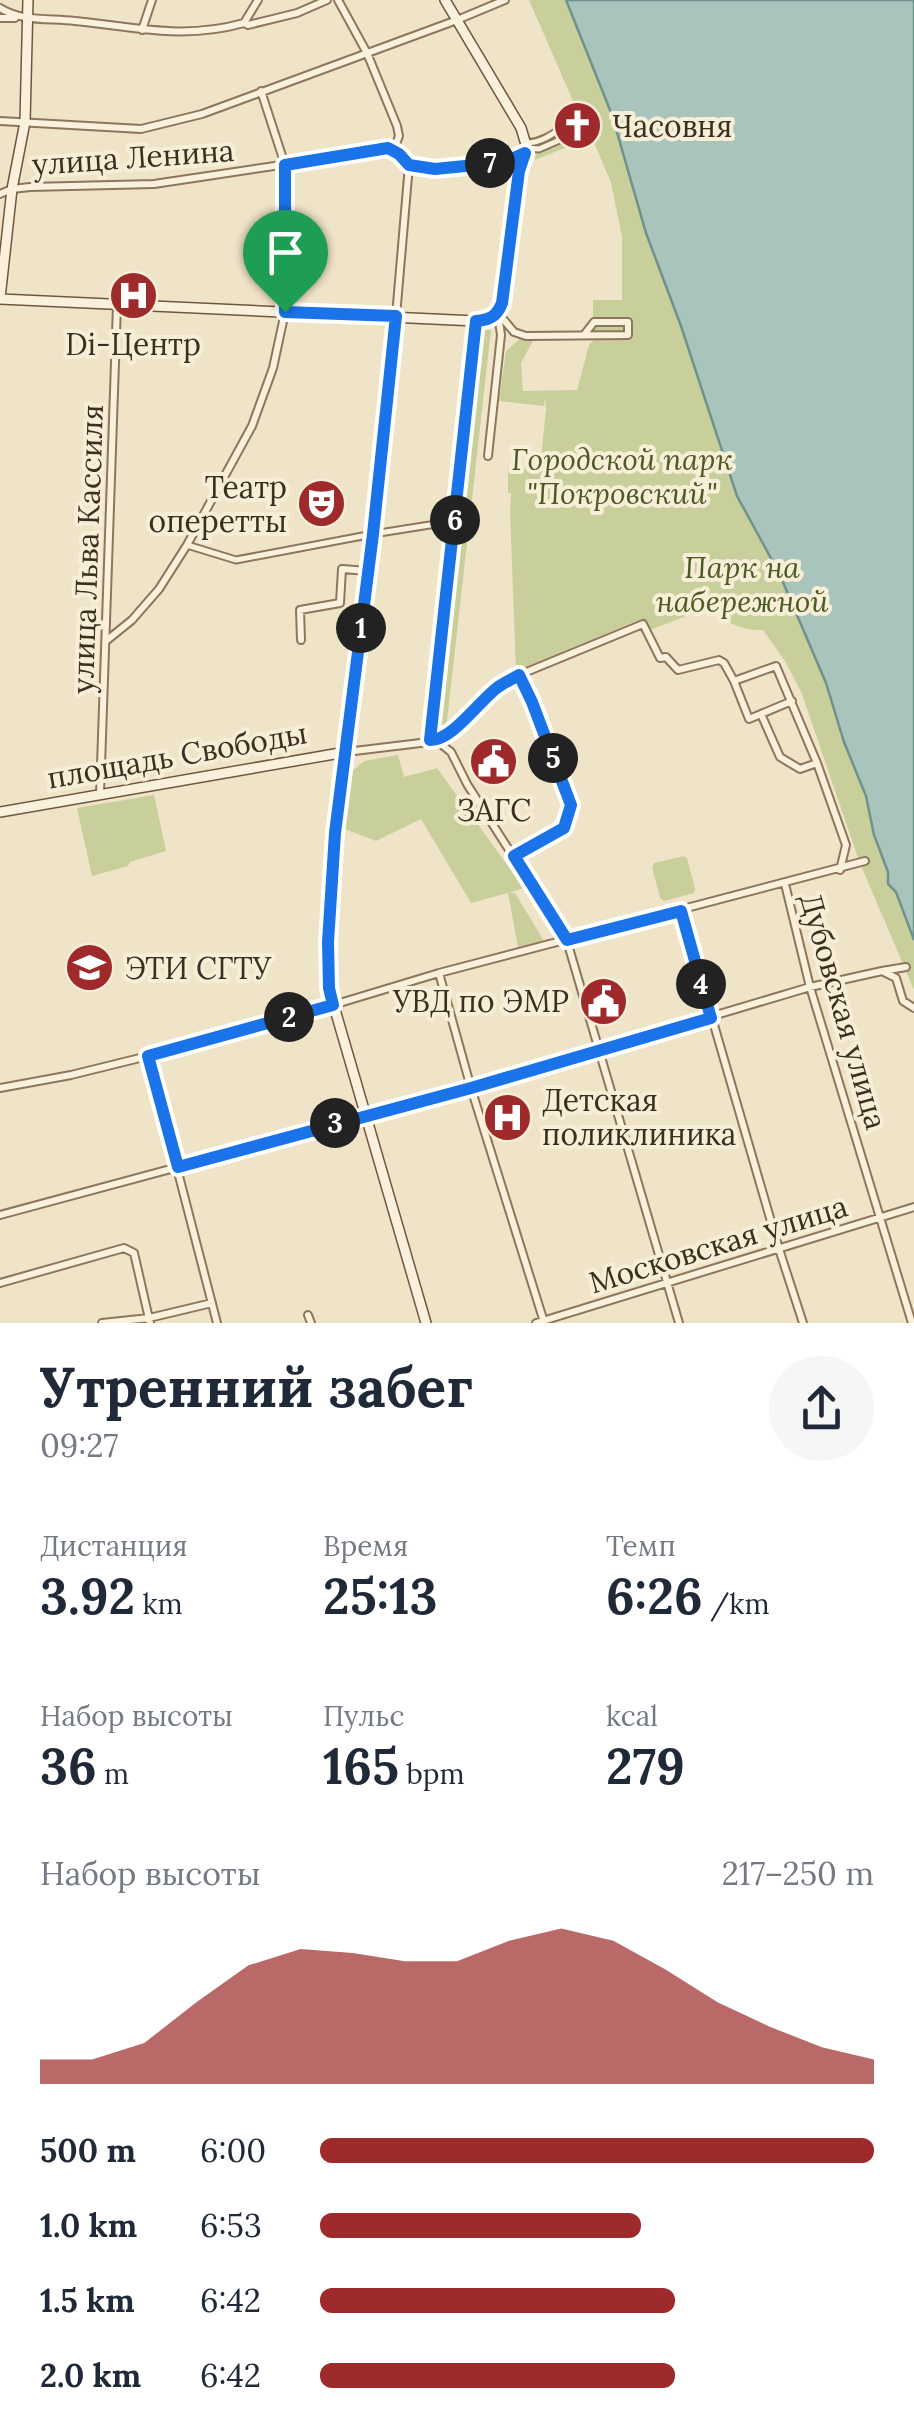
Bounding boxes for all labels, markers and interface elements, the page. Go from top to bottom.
church icon: Часовня [551,100,603,152]
place label: Часовня [612,107,732,145]
street label: улица Ленина [31,131,235,184]
pin: 7 [465,138,515,188]
text: 7 [483,145,497,181]
pin [243,210,328,313]
icon: arrive [258,225,313,280]
hospital icon: Di-Центр [107,269,159,321]
place label: Di-Центр [65,325,201,363]
street label: улица Льва Кассиля [63,404,112,695]
park label: Городской парк "Покровский" [511,440,733,512]
place label: Театр оперетты [149,468,287,540]
theatre icon: Театр оперетты [296,478,348,530]
pin: 6 [430,495,480,545]
text: 6 [447,502,463,538]
park label: Парк на набережной [656,548,828,620]
pin: 1 [336,603,386,653]
text: 1 [355,610,367,646]
street label: площадь Свободы [44,713,310,797]
pin: 5 [528,733,578,783]
public building icon: ЗАГС [468,735,520,787]
text: 5 [545,740,561,776]
place label: ЗАГС [457,791,531,829]
street label: Дубовская улица [791,888,896,1134]
school or university icon: ЭТИ СГТУ [64,942,116,994]
place label: ЭТИ СГТУ [125,949,272,987]
pin: 4 [676,959,726,1009]
text: 4 [693,966,709,1002]
public building icon: УВД по ЭМР [578,975,630,1027]
place label: УВД по ЭМР [392,982,569,1020]
pin: 2 [264,992,314,1042]
text: 2 [282,999,296,1035]
place label: Детская поликлиника [542,1081,736,1153]
hospital icon: Детская поликлиника [481,1091,533,1143]
pin: 3 [310,1098,360,1148]
text: 3 [327,1105,343,1141]
street label: Московская улица [584,1187,852,1302]
text: Утренний забег [40,1352,473,1422]
button: share [769,1356,874,1461]
text: 09:27 [40,1425,118,1466]
text: Дистанция [40,1528,187,1564]
text: Время [323,1528,408,1564]
text: Темп [606,1528,676,1564]
text: 3.92 [40,1564,135,1628]
text: 25:13 [323,1564,437,1628]
text: 6:26 [606,1564,703,1628]
text: km [135,1586,183,1622]
text: /km [703,1586,769,1622]
text: Набор высоты [40,1698,233,1734]
text: Пульс [323,1698,404,1734]
text: kcal [606,1698,658,1734]
text: 36 [40,1734,97,1798]
text: 165 [323,1734,399,1798]
text: 279 [606,1734,685,1798]
text: m [97,1756,129,1792]
text: bpm [399,1756,464,1792]
text: Набор высоты [40,1853,260,1894]
text: 217–250 m [722,1853,874,1894]
text: 500 m [40,2130,136,2171]
text: 6:00 [200,2130,266,2171]
text: 1.0 km [40,2205,137,2246]
text: 6:53 [200,2205,262,2246]
text: 1.5 km [40,2280,135,2321]
text: 6:42 [200,2280,261,2321]
text: 2.0 km [40,2355,141,2396]
text: 6:42 [200,2355,261,2396]

